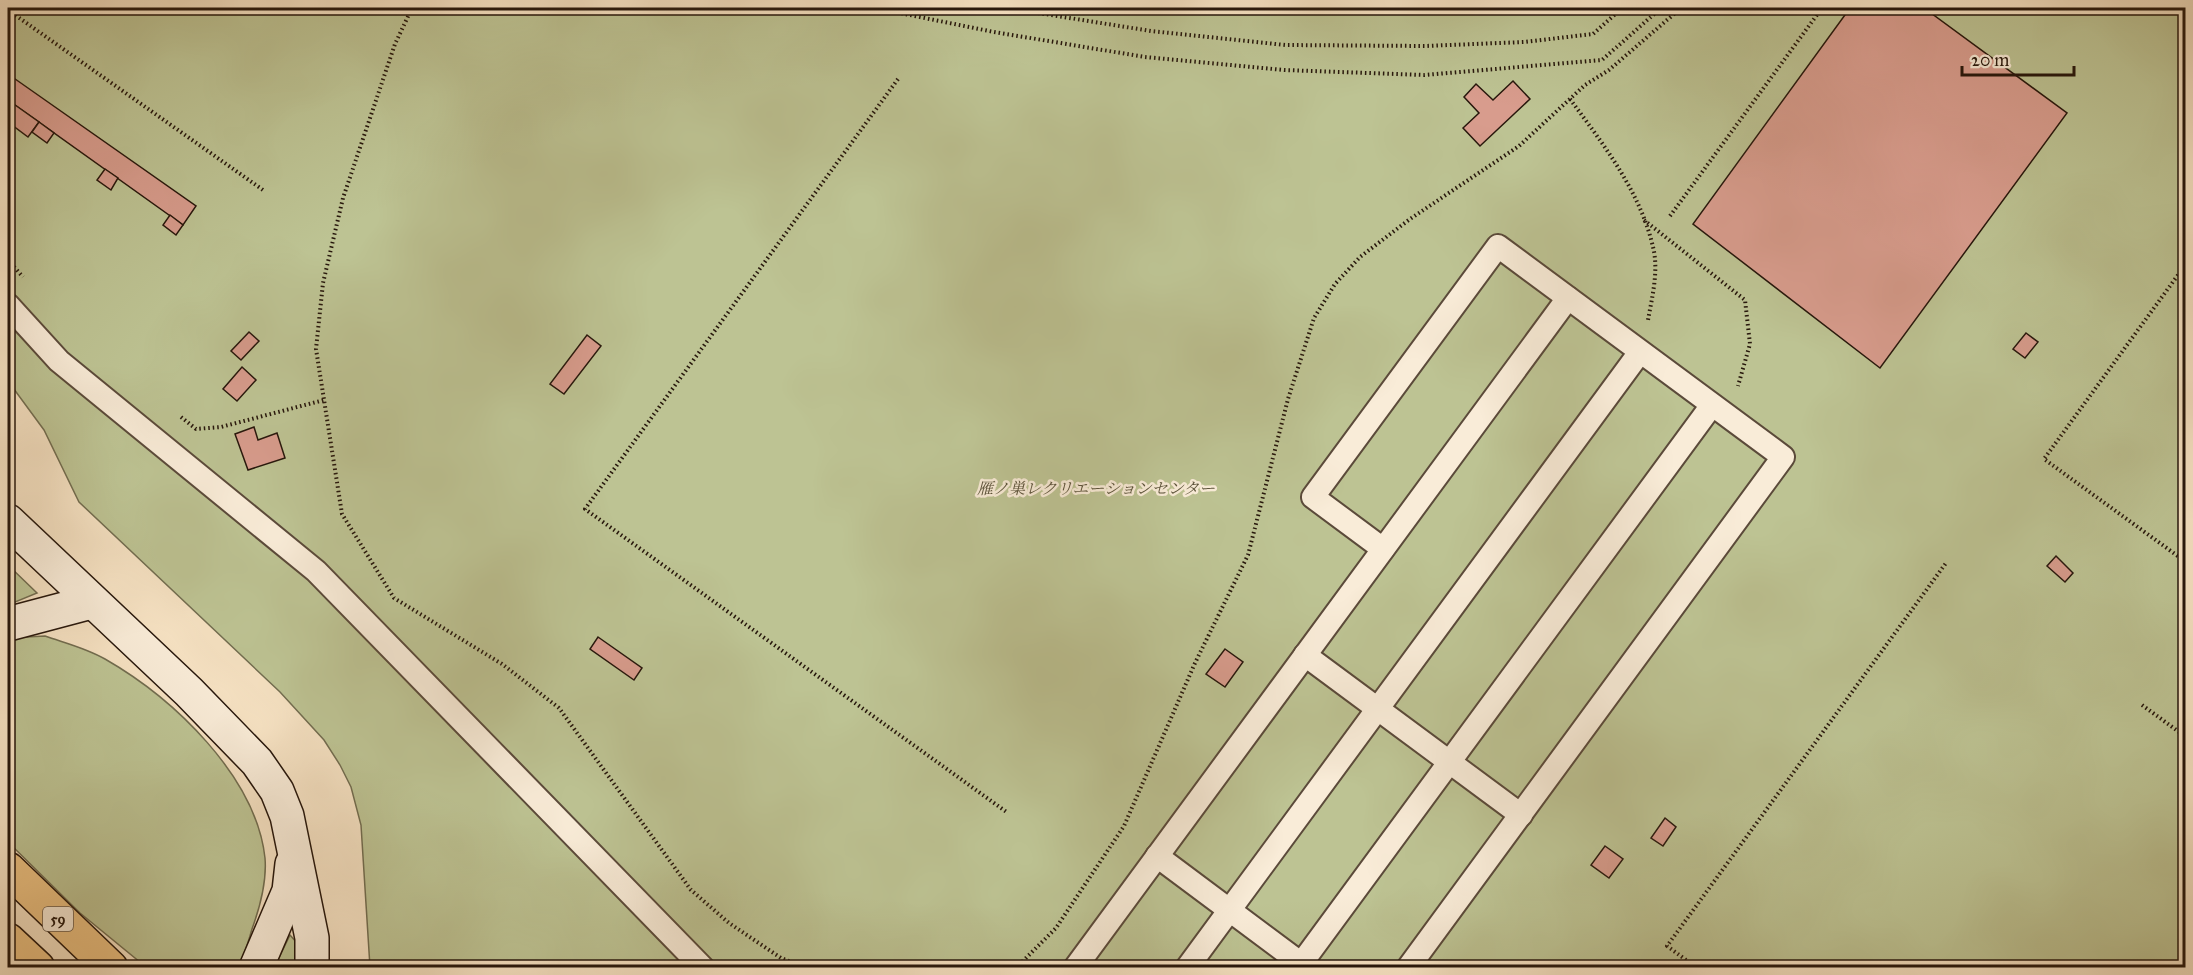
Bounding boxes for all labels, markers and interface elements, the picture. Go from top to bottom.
scale bar [1962,39,2074,77]
text: 20 m [1971,49,2009,71]
park label: 雁ノ巣レクリエーションセンター [977,479,1215,498]
road number: 59 [43,907,73,931]

